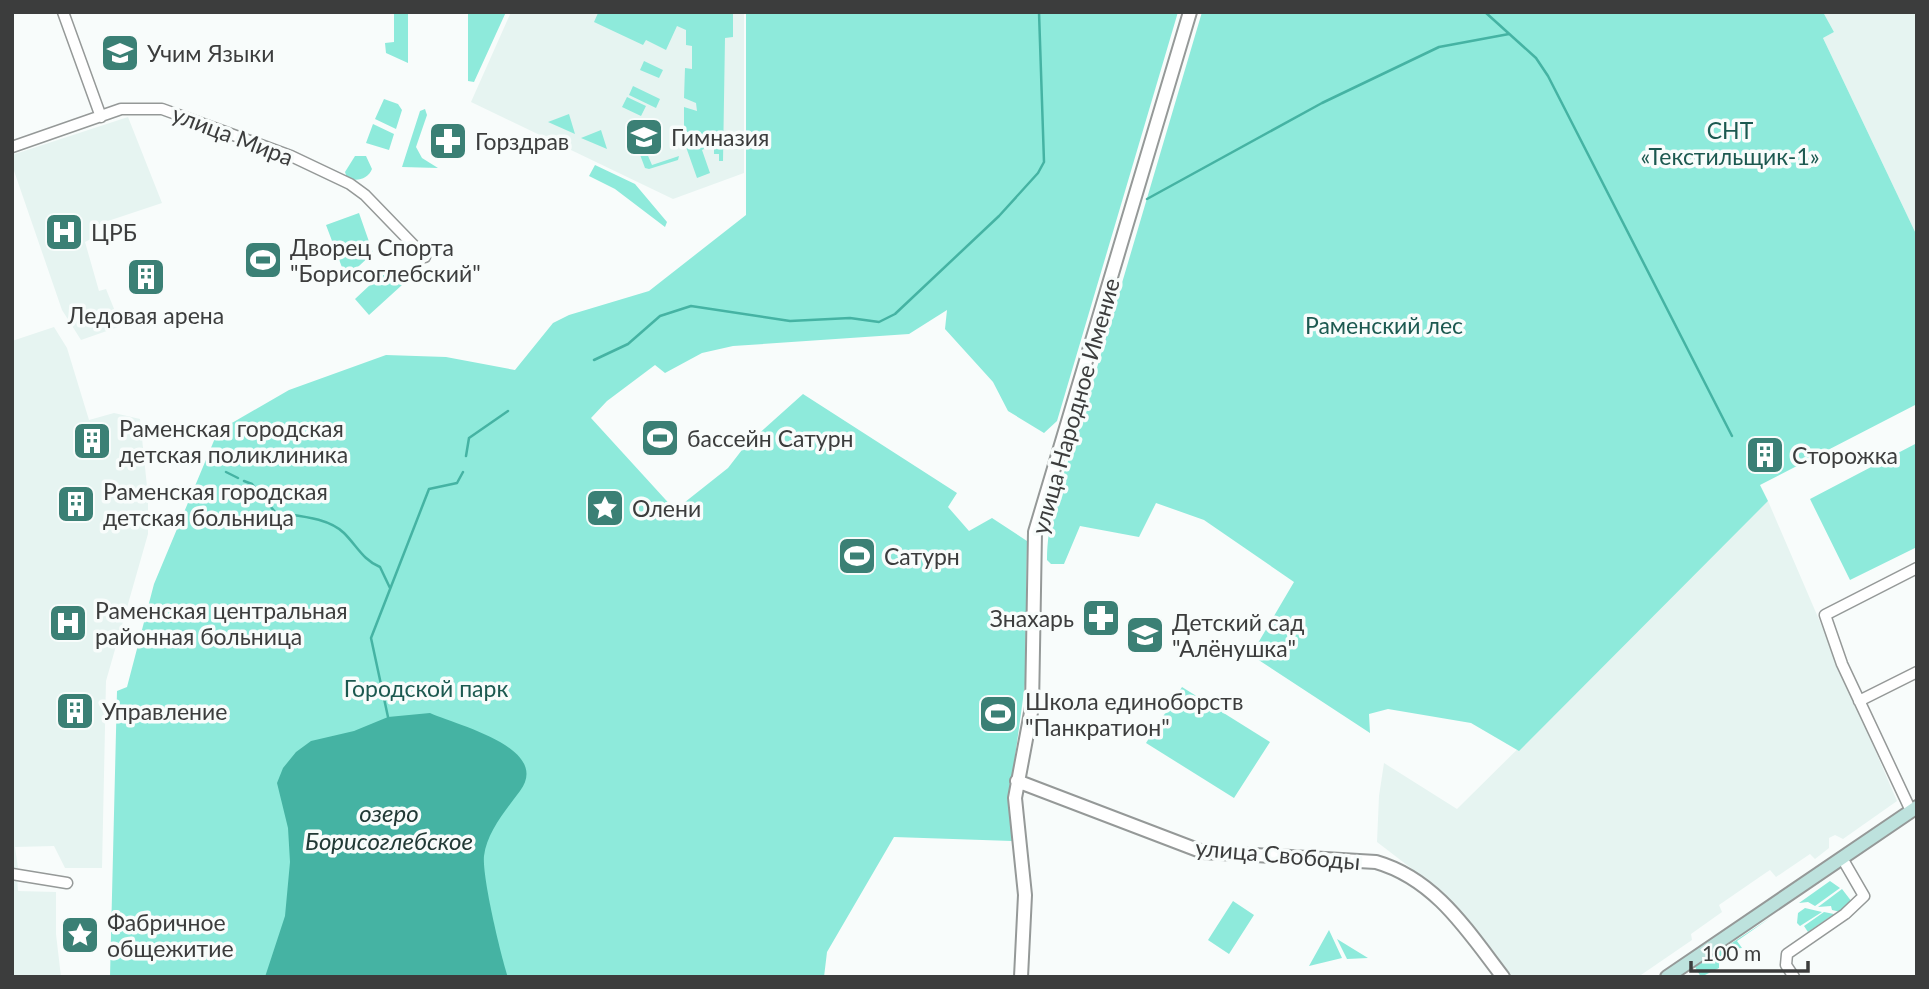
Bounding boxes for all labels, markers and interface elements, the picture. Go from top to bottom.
school or university icon: Учим Языки [99,32,141,74]
place label: Учим Языки [147,39,275,67]
street label: улица Мира [168,99,298,171]
school or university icon: Гимназия [623,116,665,158]
park label: СНТ «Текстильщик-1» [1640,116,1820,170]
pharmacy icon: Горздрав [427,120,469,162]
place label: Гимназия [671,123,769,151]
place label: Горздрав [475,127,569,155]
hospital icon: ЦРБ [43,211,85,253]
place label: ЦРБ [91,218,137,246]
place label: Дворец Спорта "Борисоглебский" [290,233,481,287]
sports icon: Дворец Спорта "Борисоглебский" [242,239,284,281]
building icon: Ледовая арена [125,256,167,298]
street label: улица Народное Имение [1025,275,1125,537]
place label: Ледовая арена [67,301,224,329]
park label: Раменский лес [1305,311,1463,339]
place label: Раменская городская детская поликлиника [119,414,348,468]
sports icon: бассейн Сатурн [639,417,681,459]
building icon: Раменская городская детская поликлиника [71,420,113,462]
place label: бассейн Сатурн [687,424,853,452]
building icon: Сторожка [1744,434,1786,476]
place label: Сторожка [1792,441,1898,469]
place label: Раменская городская детская больница [103,477,328,531]
building icon: Раменская городская детская больница [55,483,97,525]
place icon: Олени [584,487,626,529]
place label: Олени [632,494,701,522]
sports icon: Сатурн [836,535,878,577]
place label: Сатурн [884,542,960,570]
place label: Раменская центральная районная больница [95,596,348,650]
pharmacy icon: Знахарь [1080,597,1122,639]
hospital icon: Раменская центральная районная больница [47,602,89,644]
place label: Знахарь [990,604,1074,632]
place label: Детский сад "Алёнушка" [1172,608,1304,662]
school or university icon: Детский сад "Алёнушка" [1124,614,1166,656]
park label: Городской парк [344,674,508,702]
place label: Школа единоборств "Панкратион" [1025,687,1243,741]
building icon: Управление [54,690,96,732]
sports icon: Школа единоборств "Панкратион" [977,693,1019,735]
place label: Управление [102,697,227,725]
water label: озеро Борисоглебское [305,798,473,855]
street label: улица Свободы [1194,833,1362,875]
place label: Фабричное общежитие [107,908,234,962]
place icon: Фабричное общежитие [59,914,101,956]
scale bar [1691,930,1808,974]
text: 100 m [1702,940,1761,965]

